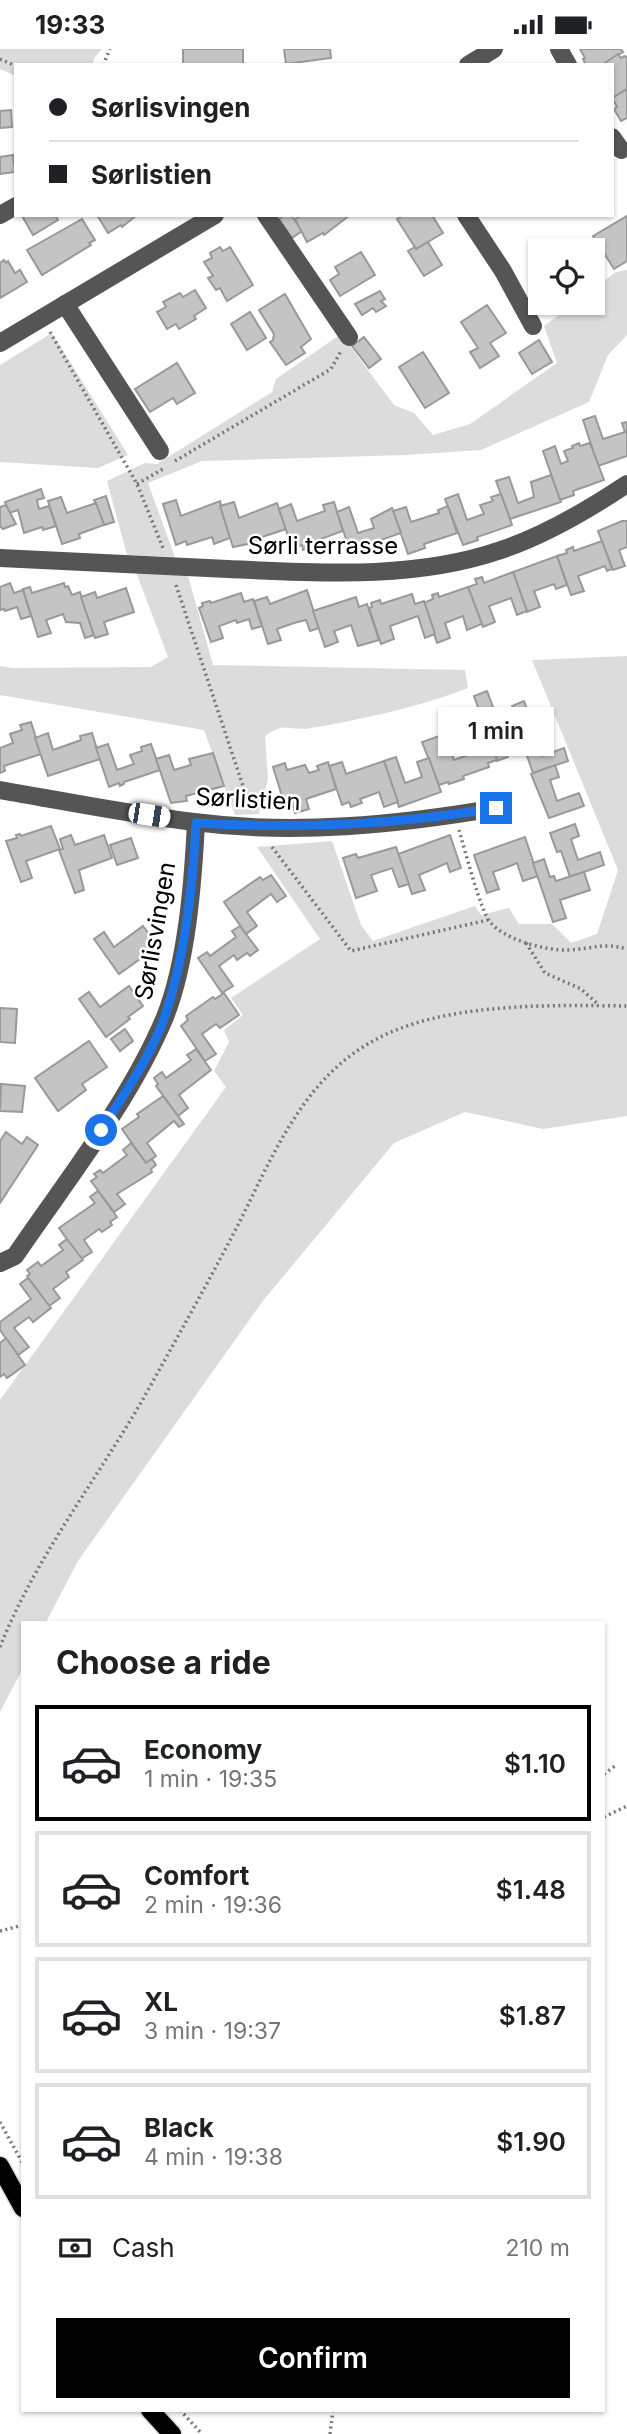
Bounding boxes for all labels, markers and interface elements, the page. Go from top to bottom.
text: 19:33 [35,9,105,40]
text: Sørlisvingen [91,92,251,123]
text: Sørlistien [91,159,212,190]
map controls [528,238,605,315]
button: locate [528,238,605,315]
street label: Sørli terrasse [248,531,398,560]
callout: 1 min [438,707,554,755]
text: 1 min [468,717,524,745]
street label: Sørlistien [195,782,301,816]
route end [480,792,512,824]
car [127,801,172,829]
street label: Sørlisvingen [129,860,181,1002]
route start [85,1114,117,1146]
text: Choose a ride [56,1643,271,1682]
icon: car [60,1732,123,1795]
text: Economy [144,1734,262,1765]
text: $1.10 [504,1748,566,1779]
text: 1 min · 19:35 [144,1765,277,1793]
icon: car [60,1858,123,1921]
text: Comfort [144,1860,249,1891]
text: $1.48 [496,1874,566,1905]
text: 2 min · 19:36 [144,1891,282,1919]
icon: car [60,1984,123,2047]
text: XL [144,1986,178,2017]
text: $1.87 [499,2000,566,2031]
text: 3 min · 19:37 [144,2017,281,2045]
icon: car [60,2110,123,2173]
text: Black [144,2112,214,2143]
text: $1.90 [496,2126,566,2157]
text: 4 min · 19:38 [144,2143,283,2171]
icon: cash [56,2229,94,2267]
text: Cash [112,2232,175,2263]
text: 210 m [505,2234,570,2262]
button: Confirm [56,2318,570,2398]

